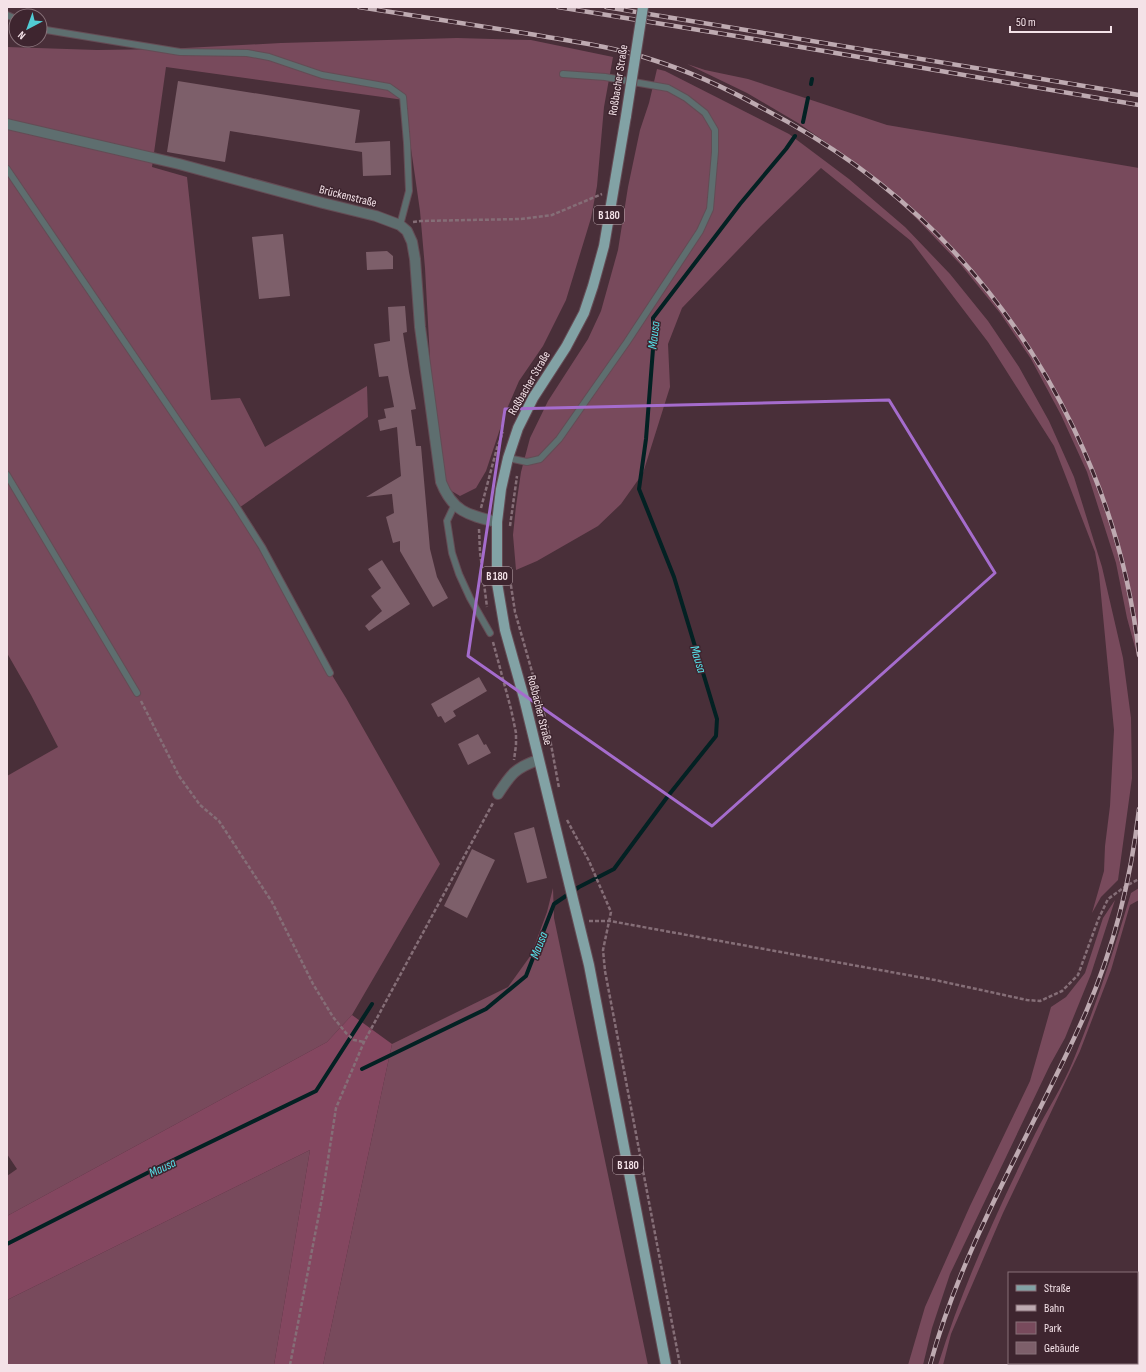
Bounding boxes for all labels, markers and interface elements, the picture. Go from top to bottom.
north arrow [8,8,48,48]
scale bar [1010,8,1111,34]
text: 50 m [1016,15,1036,30]
text: N [15,28,28,42]
street label: Roßbacher Straße [605,43,632,117]
street label: Brückenstraße [318,182,378,211]
road number: B 180 [594,206,624,224]
water label: Mausa [644,320,664,350]
street label: Roßbacher Straße [505,348,554,418]
road number: B 180 [482,567,512,585]
water label: Mausa [686,644,710,676]
street label: Roßbacher Straße [524,674,556,747]
water label: Mausa [526,929,552,961]
water label: Mausa [146,1154,179,1181]
road number: B 180 [613,1156,643,1174]
legend [1008,1272,1138,1364]
text: Straße [1044,1281,1071,1296]
text: Bahn [1044,1301,1064,1316]
text: Park [1044,1321,1062,1336]
text: Gebäude [1044,1341,1079,1356]

